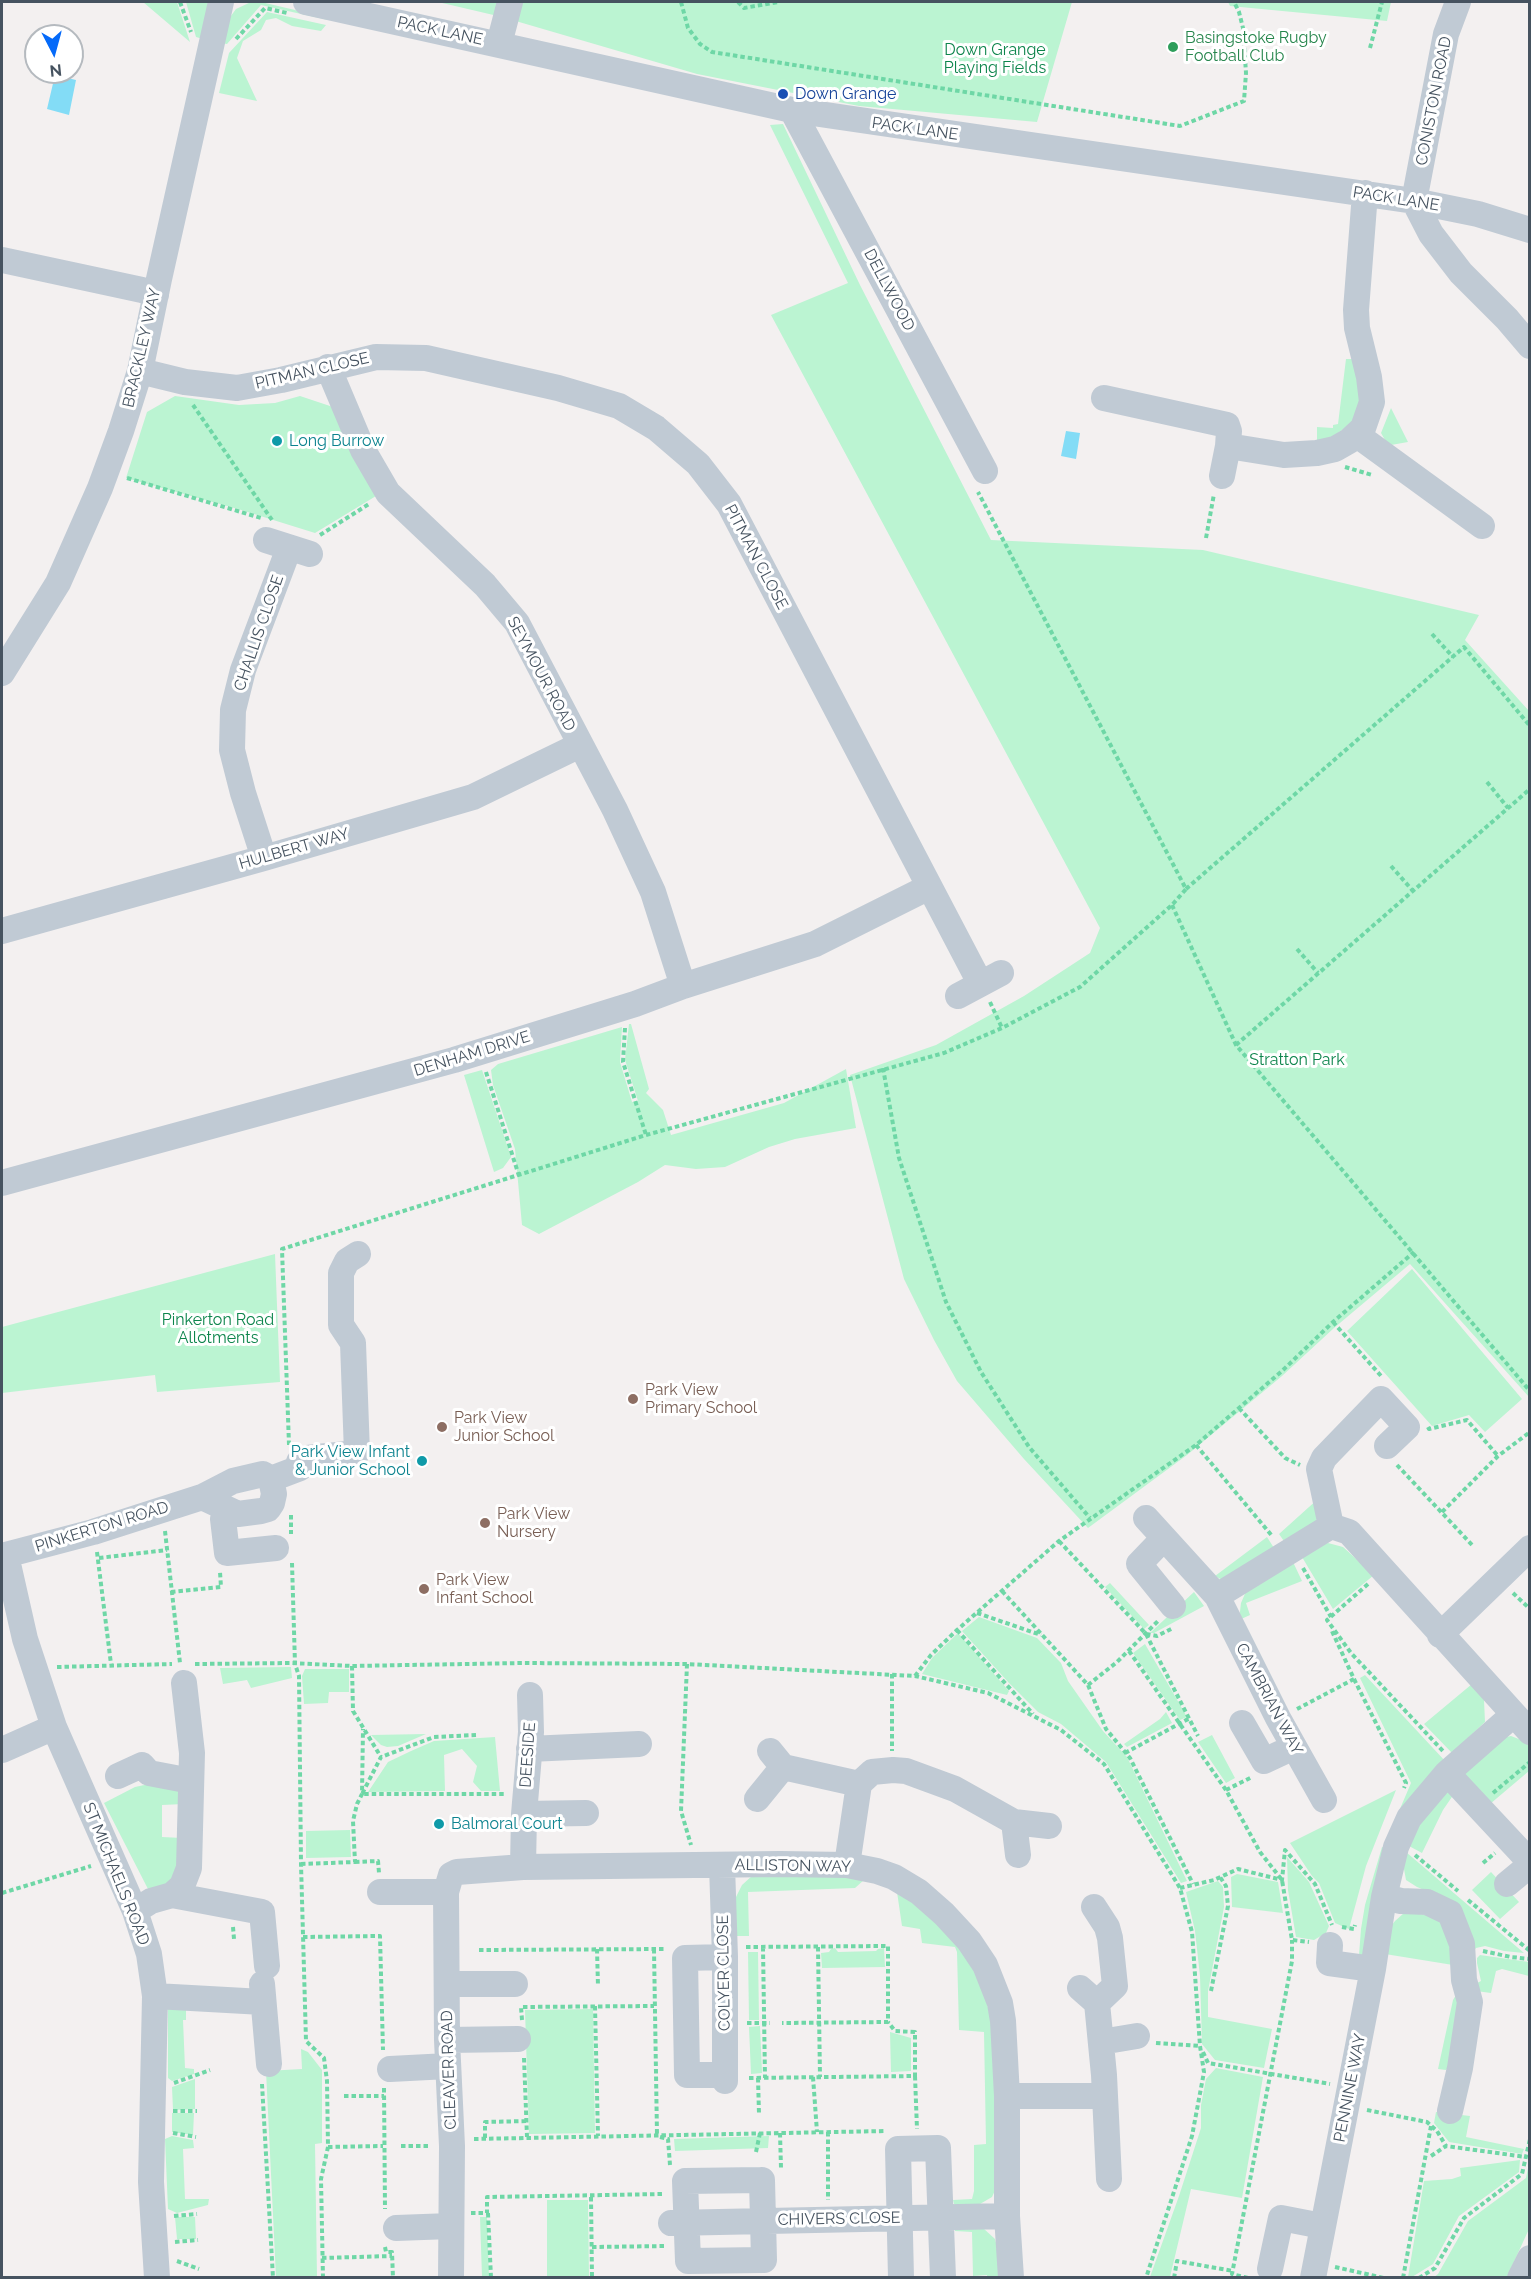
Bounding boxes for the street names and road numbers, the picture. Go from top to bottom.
street label: PACK LANE [395,13,485,49]
street label: CONISTON ROAD [1412,35,1456,167]
street label: PACK LANE [871,113,959,145]
street label: PACK LANE [1351,183,1441,215]
street label: DELLWOOD [859,246,919,334]
street label: BRACKLEY WAY [119,286,165,410]
street label: PITMAN CLOSE [253,349,371,393]
street label: PITMAN CLOSE [720,501,792,613]
street label: CHALLIS CLOSE [230,573,288,693]
street label: SEYMOUR ROAD [503,613,579,735]
street label: HULBERT WAY [237,824,351,874]
street label: DENHAM DRIVE [411,1027,533,1081]
street label: PINKERTON ROAD [33,1498,171,1556]
street label: CAMBRIAN WAY [1231,1640,1307,1758]
street label: DEESIDE [516,1722,540,1788]
street label: ST MICHAELS ROAD [79,1800,153,1948]
street label: ALLISTON WAY [734,1855,852,1877]
street label: COLYER CLOSE [713,1915,735,2031]
street label: CLEAVER ROAD [437,2010,461,2130]
street label: PENNINE WAY [1330,2032,1370,2144]
street label: CHIVERS CLOSE [777,2208,901,2230]

